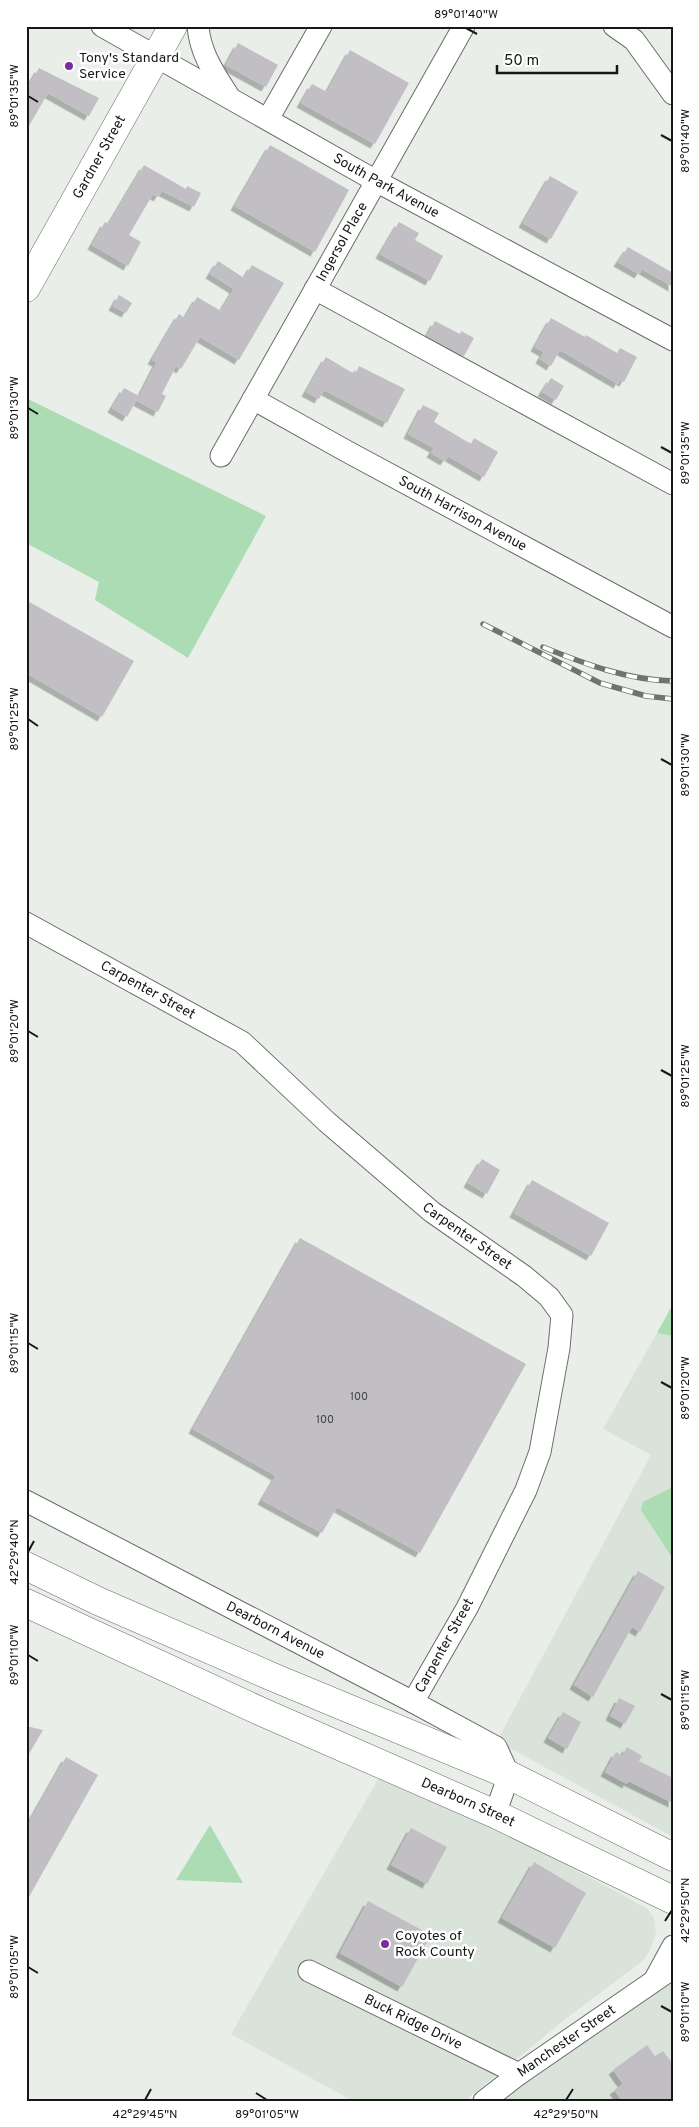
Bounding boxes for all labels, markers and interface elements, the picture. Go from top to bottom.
text: 89°01'40"W [434,7,498,23]
scale bar [497,42,616,74]
place label: Tony's Standard Service [79,50,179,83]
text: 50 m [504,52,539,71]
marker: Tony's Standard Service [63,60,75,72]
text: 89°01'35"W [7,64,23,128]
text: 89°01'40"W [678,109,694,173]
street label: Gardner Street [69,112,130,202]
street label: South Park Avenue [330,150,442,222]
street label: Ingersol Place [313,199,371,285]
text: 89°01'30"W [7,376,23,440]
text: 89°01'35"W [678,421,694,485]
street label: South Harrison Avenue [396,472,530,555]
text: 89°01'25"W [7,687,23,751]
text: 89°01'30"W [678,733,694,797]
street label: Carpenter Street [97,957,198,1023]
text: 89°01'20"W [7,999,23,1063]
text: 89°01'25"W [678,1044,694,1108]
street label: Carpenter Street [419,1199,515,1273]
text: 89°01'15"W [7,1313,23,1373]
text: 89°01'20"W [678,1356,694,1420]
house number: 100 [350,1390,368,1404]
house number: 100 [316,1413,334,1427]
text: 42°29'40"N [7,1519,23,1585]
street label: Carpenter Street [412,1596,478,1696]
street label: Dearborn Avenue [223,1598,327,1663]
text: 89°01'10"W [7,1624,23,1686]
text: 89°01'15"W [678,1670,694,1730]
street label: Dearborn Street [419,1774,518,1831]
text: 42°29'50"N [678,1877,694,1943]
place label: Coyotes of Rock County [395,1928,475,1961]
text: 89°01'05"W [7,1935,23,1999]
marker: Coyotes of Rock County [379,1938,391,1950]
text: 89°01'10"W [678,1981,694,2043]
street label: Buck Ridge Drive [361,1991,465,2053]
street label: Manchester Street [514,2001,619,2081]
text: 42°29'45"N [112,2107,178,2123]
text: 89°01'05"W [235,2107,299,2123]
text: 42°29'50"N [533,2107,599,2123]

